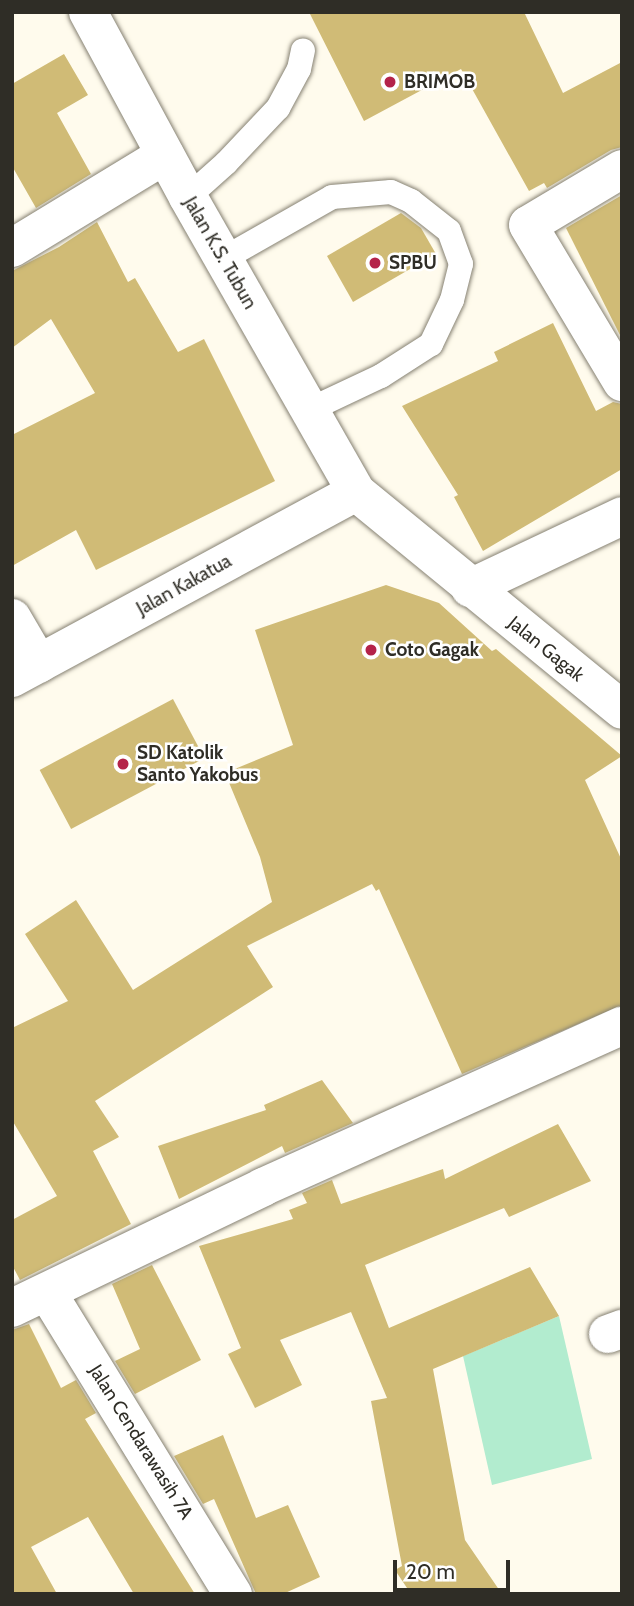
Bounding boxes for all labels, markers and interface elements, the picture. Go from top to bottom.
place label: BRIMOB [404,71,475,93]
marker: BRIMOB [382,74,398,90]
street label: Jalan K.S. Tubun [179,193,261,313]
place label: SPBU [389,252,437,274]
marker: SPBU [367,255,383,271]
street label: Jalan Kakatua [133,550,235,620]
street label: Jalan Gagak [503,611,589,687]
place label: Coto Gagak [385,639,479,661]
marker: Coto Gagak [363,642,379,658]
place label: SD Katolik Santo Yakobus [137,742,258,786]
marker: SD Katolik Santo Yakobus [115,756,131,772]
street label: Jalan Cendarawasih 7A [84,1360,198,1524]
scale bar [396,1546,513,1590]
text: 20 m [406,1559,455,1584]

